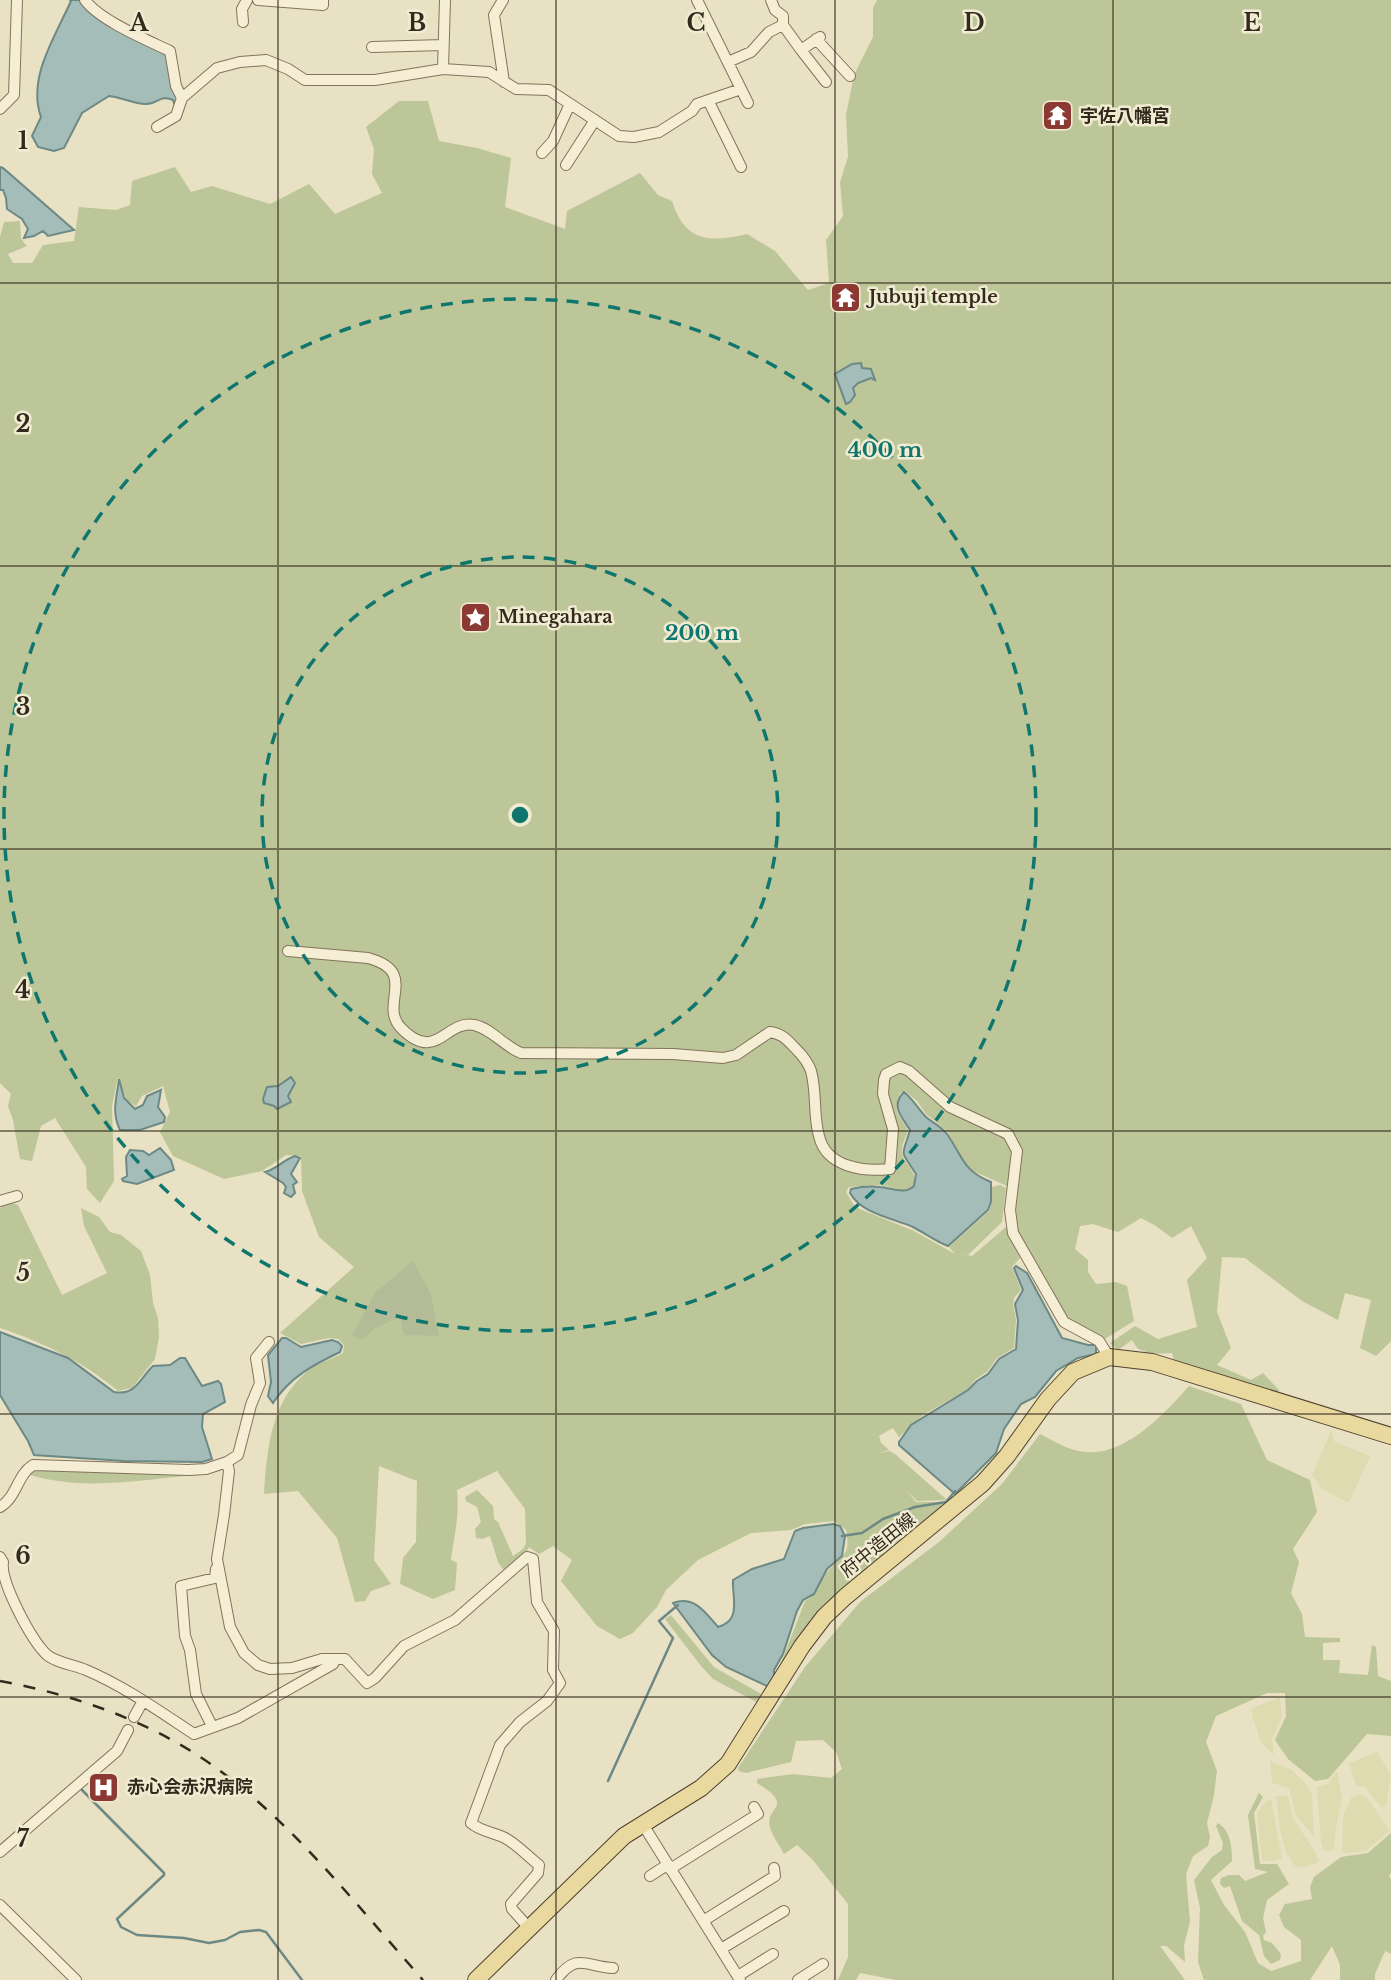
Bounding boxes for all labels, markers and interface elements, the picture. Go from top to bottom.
text: A [129,9,150,37]
text: B [408,9,426,37]
text: C [687,9,705,37]
text: D [963,9,985,37]
text: E [1243,9,1261,37]
temple icon: 宇佐八幡宮 [1040,99,1074,133]
place label: 宇佐八幡宮 [1080,105,1170,127]
text: 1 [18,127,28,155]
temple icon: Jubuji temple [829,280,863,314]
place label: Jubuji temple [865,286,998,308]
text: 2 [16,410,30,438]
text: 400 m [848,437,922,463]
place icon: Minegahara [458,600,492,634]
place label: Minegahara [498,606,613,628]
text: 200 m [665,620,739,646]
text: 3 [16,693,30,721]
centre of rings [508,803,532,827]
text: 4 [15,976,31,1004]
text: 5 [16,1259,30,1287]
street label: 府中造田線 [836,1508,920,1582]
text: 6 [15,1542,31,1570]
hospital icon: 赤心会赤沢病院 [87,1770,121,1804]
place label: 赤心会赤沢病院 [127,1776,253,1798]
text: 7 [17,1825,30,1853]

